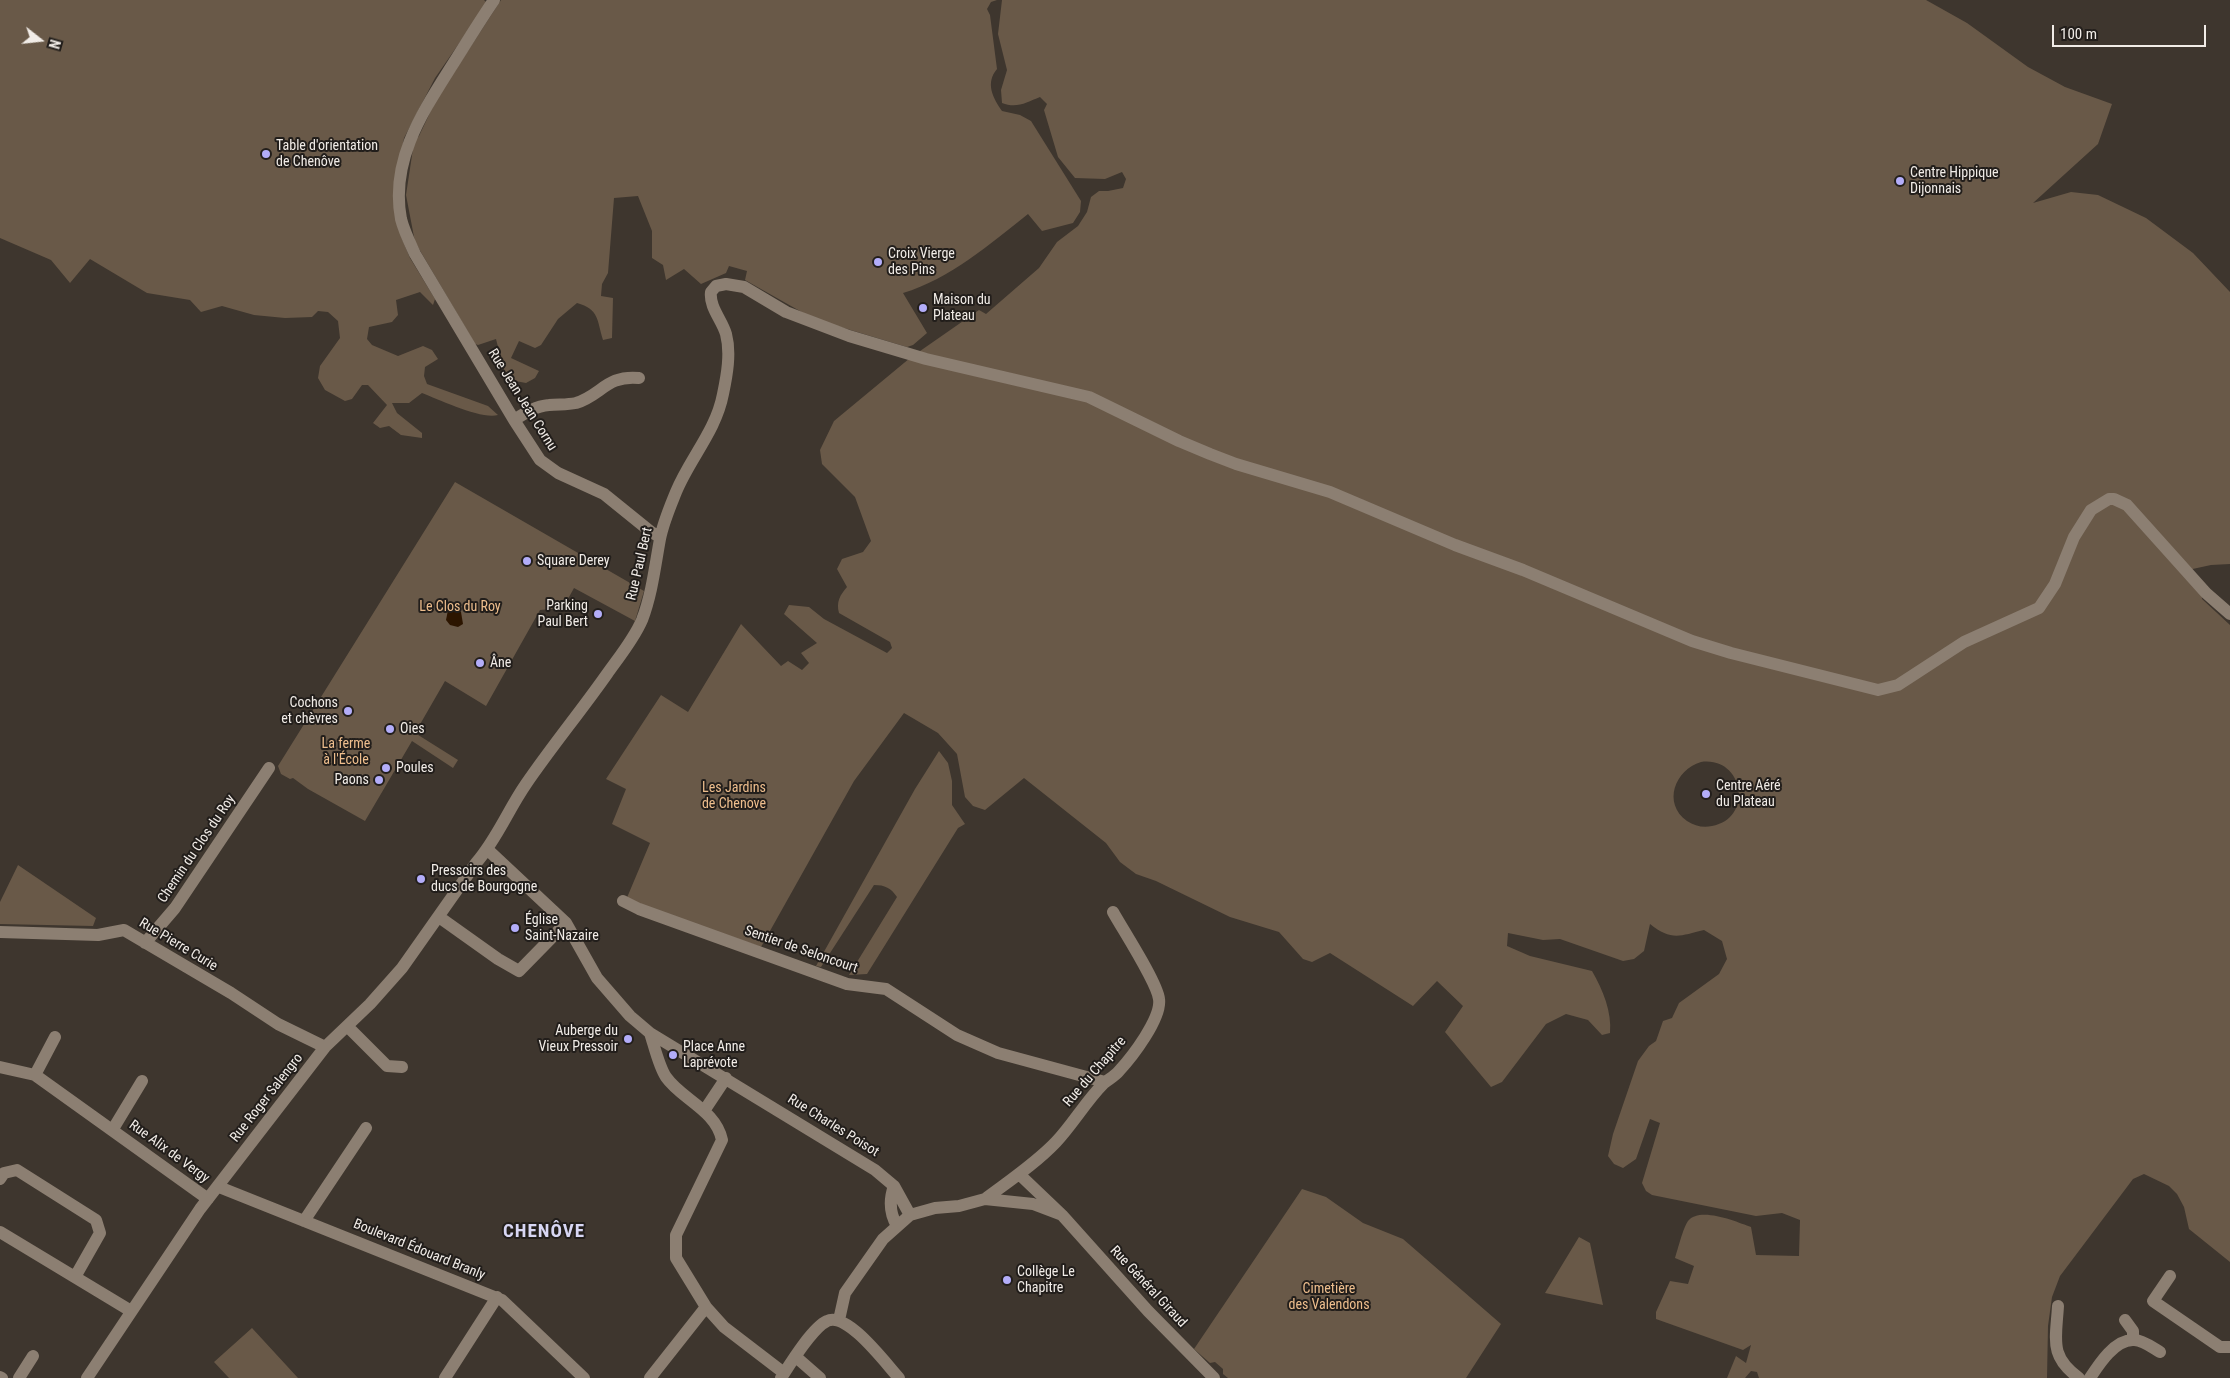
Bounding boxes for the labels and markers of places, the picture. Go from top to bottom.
place label: Table d'orientation de Chenôve [276,138,378,170]
marker: Table d'orientation de Chenôve [260,148,272,160]
place label: Centre Hippique Dijonnais [1910,165,1999,198]
marker: Centre Hippique Dijonnais [1894,175,1906,187]
place label: Croix Vierge des Pins [888,246,955,278]
marker: Croix Vierge des Pins [872,256,884,268]
place label: Maison du Plateau [933,292,991,324]
marker: Maison du Plateau [917,302,929,314]
place label: Square Derey [537,553,610,569]
marker: Square Derey [521,555,533,567]
place label: Parking Paul Bert [537,598,588,630]
marker: Parking Paul Bert [592,608,604,620]
place label: Âne [490,655,511,671]
marker: Âne [474,657,486,669]
place label: Cochons et chèvres [281,695,338,728]
marker: Cochons et chèvres [342,705,354,717]
place label: Oies [400,721,425,737]
marker: Oies [384,723,396,735]
place label: Poules [396,760,434,776]
marker: Poules [380,762,392,774]
place label: Paons [334,772,369,788]
marker: Paons [373,774,385,786]
place label: Centre Aéré du Plateau [1716,778,1781,810]
marker: Centre Aéré du Plateau [1700,788,1712,800]
place label: Pressoirs des ducs de Bourgogne [431,863,537,896]
marker: Pressoirs des ducs de Bourgogne [415,873,427,885]
place label: Église Saint-Nazaire [525,912,599,944]
marker: Église Saint-Nazaire [509,922,521,934]
place label: Auberge du Vieux Pressoir [539,1023,618,1056]
marker: Auberge du Vieux Pressoir [622,1033,634,1045]
place label: Place Anne Laprévote [683,1039,745,1072]
marker: Place Anne Laprévote [667,1049,679,1061]
place label: Collège Le Chapitre [1017,1264,1075,1296]
marker: Collège Le Chapitre [1001,1274,1013,1286]

